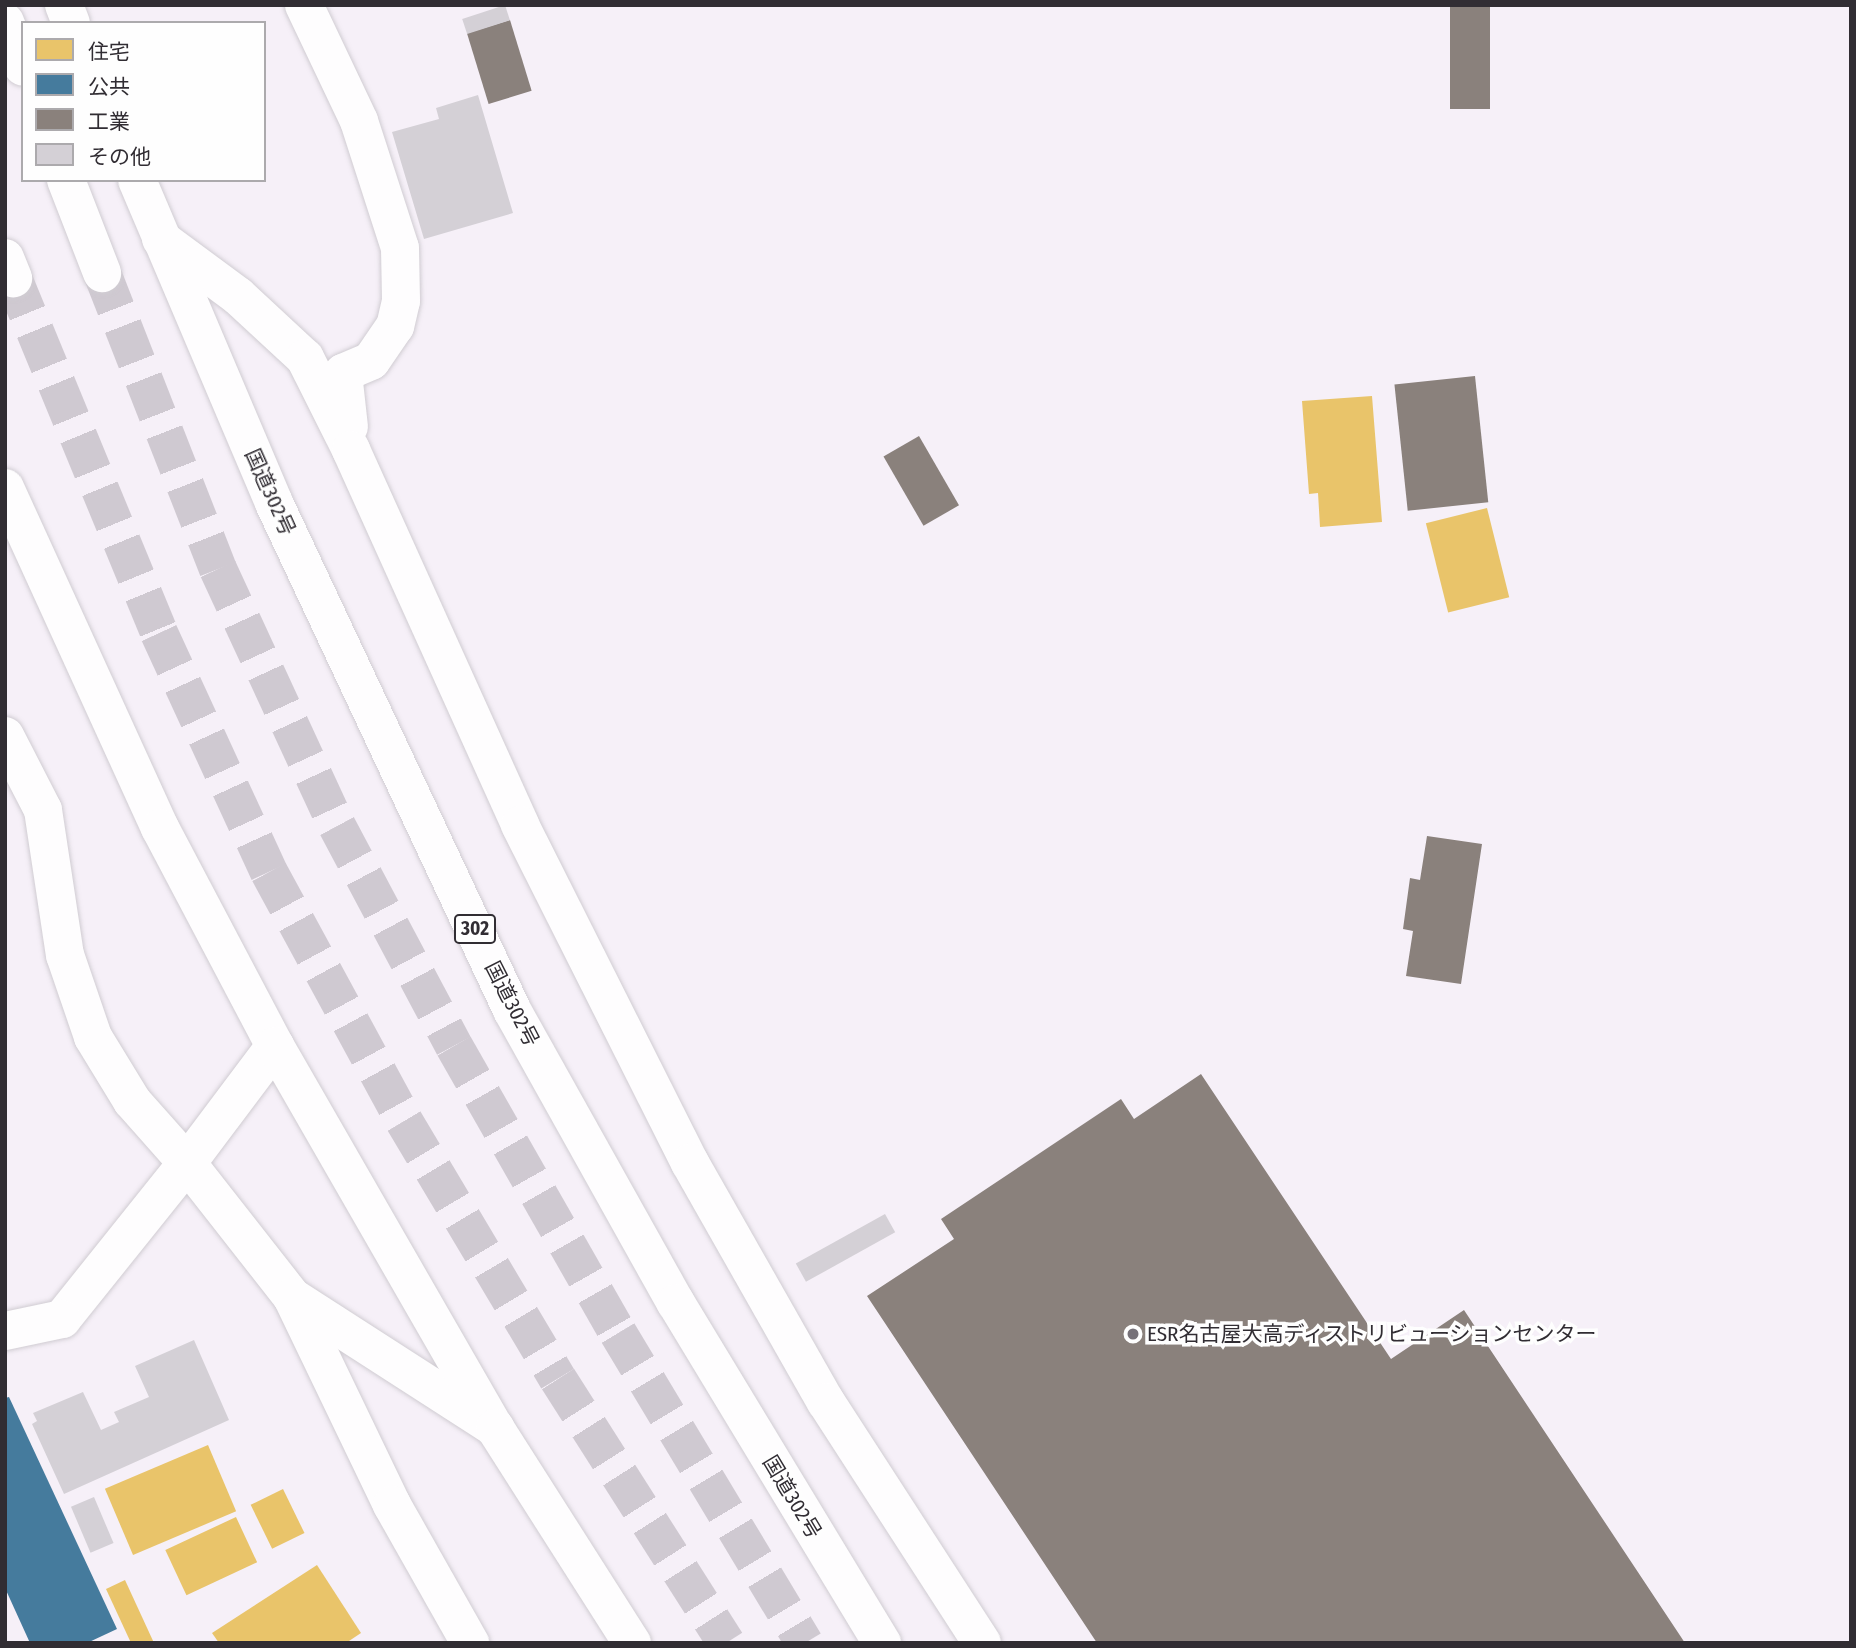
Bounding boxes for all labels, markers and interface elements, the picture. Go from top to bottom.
legend [21,21,266,182]
text: 住宅 [88,39,130,65]
text: 公共 [88,74,130,100]
text: 工業 [88,109,130,135]
text: その他 [88,144,151,170]
street label: 国道302号 [240,445,300,539]
road number: 302 [454,914,496,945]
street label: 国道302号 [480,957,544,1051]
place label: ESR名古屋大高ディストリビューションセンター [1147,1321,1598,1347]
marker: ESR名古屋大高ディストリビューションセンター [1125,1326,1141,1342]
street label: 国道302号 [757,1451,827,1543]

